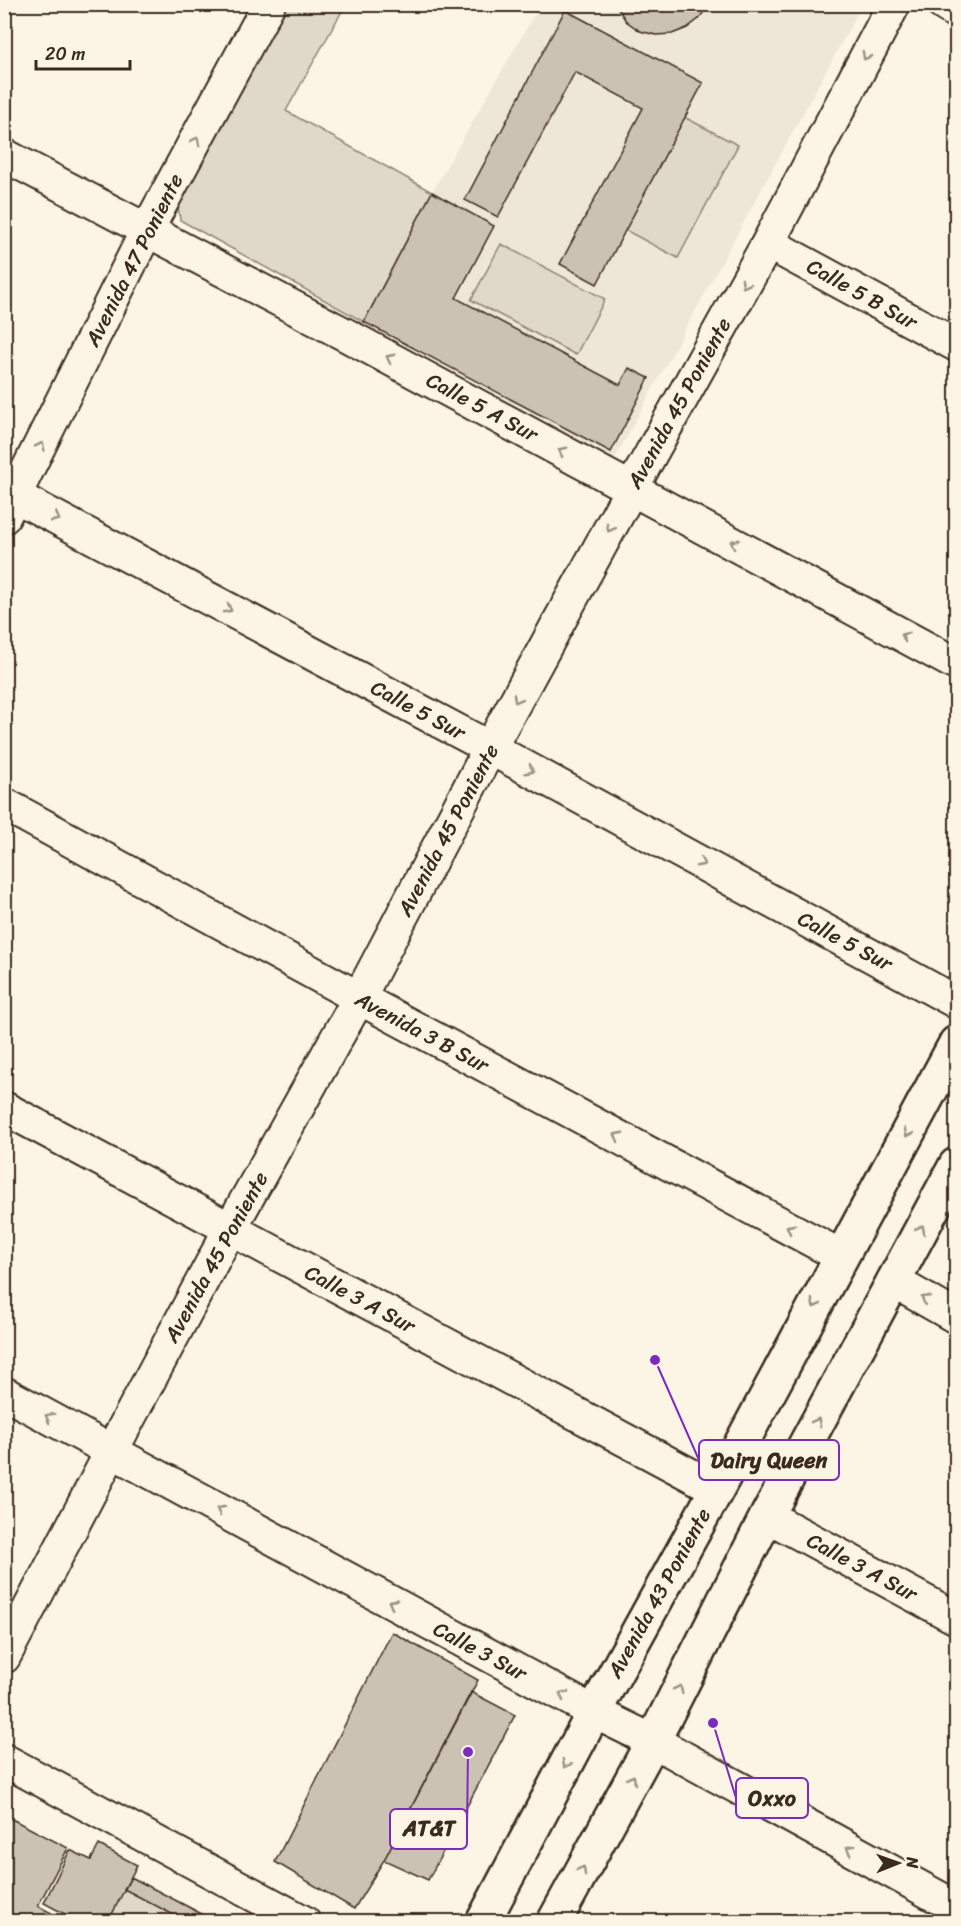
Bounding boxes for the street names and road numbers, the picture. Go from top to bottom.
street label: Avenida 47 Poniente [73,166,194,354]
street label: Calle 5 B Sur [799,248,926,341]
street label: Avenida 45 Poniente [616,310,742,497]
street label: Calle 5 A Sur [419,361,546,453]
street label: Calle 5 Sur [364,669,474,752]
street label: Avenida 45 Poniente [386,737,510,924]
street label: Calle 5 Sur [791,900,901,983]
street label: Avenida 3 B Sur [347,980,497,1084]
street label: Avenida 45 Poniente [153,1164,279,1351]
street label: Calle 3 A Sur [298,1254,424,1345]
street label: Avenida 43 Poniente [596,1501,722,1686]
street label: Calle 3 A Sur [800,1522,926,1613]
street label: Calle 3 Sur [426,1610,535,1692]

